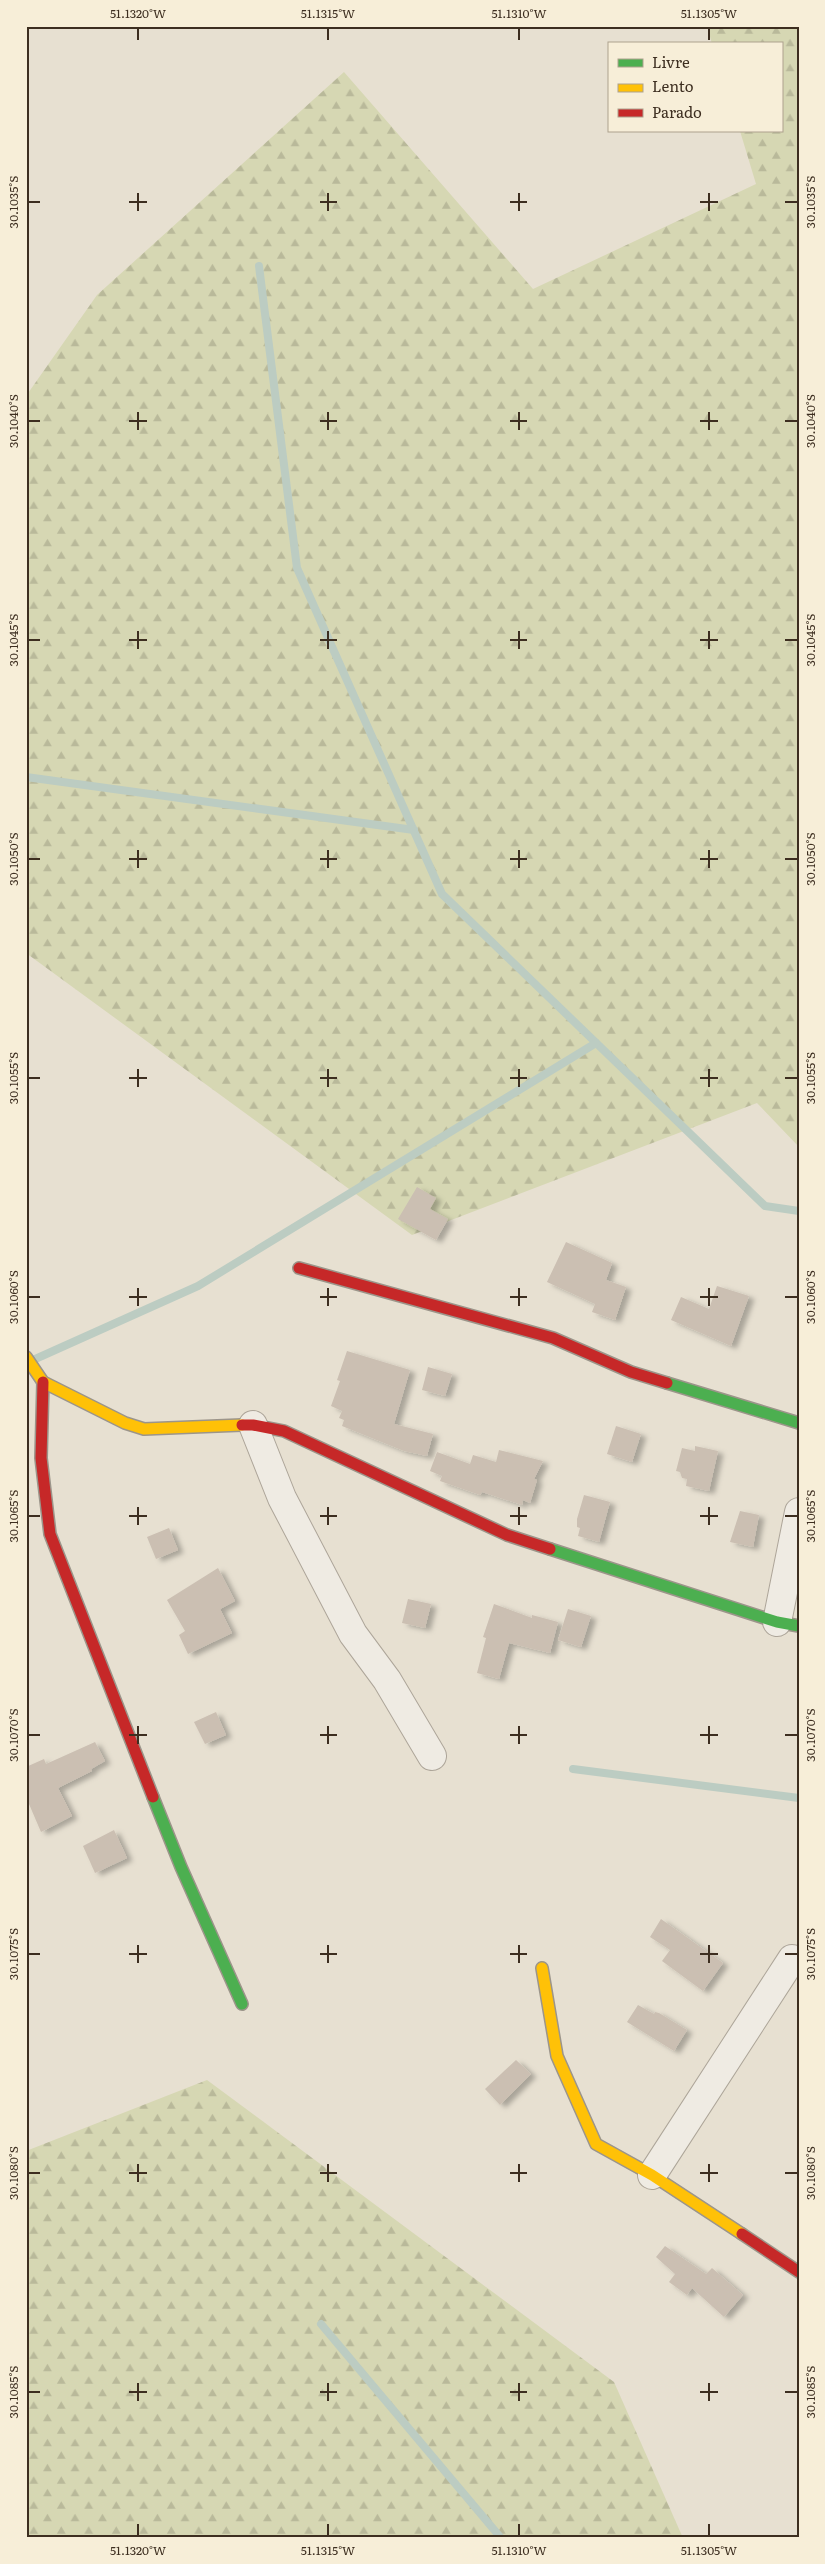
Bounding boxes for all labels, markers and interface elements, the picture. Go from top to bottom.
text: 51.1320°W [110,4,166,22]
text: 51.1315°W [301,4,355,22]
text: 51.1310°W [491,4,547,22]
text: 51.1305°W [681,4,737,22]
legend [608,42,782,132]
text: Livre [652,50,690,73]
text: Lento [652,74,694,97]
text: Parado [652,100,702,123]
text: 30.1035°S [4,176,22,228]
text: 30.1035°S [801,176,819,228]
text: 30.1040°S [4,394,22,448]
text: 30.1040°S [801,394,819,448]
text: 30.1045°S [4,613,22,667]
text: 30.1045°S [801,613,819,667]
text: 30.1050°S [4,832,22,886]
text: 30.1050°S [801,832,819,886]
text: 30.1055°S [4,1052,22,1104]
text: 30.1055°S [801,1052,819,1104]
text: 30.1060°S [4,1270,22,1324]
text: 30.1060°S [801,1270,819,1324]
text: 30.1065°S [4,1490,22,1542]
text: 30.1065°S [801,1490,819,1542]
text: 30.1070°S [4,1708,22,1762]
text: 30.1070°S [801,1708,819,1762]
text: 30.1075°S [4,1928,22,1980]
text: 30.1075°S [801,1928,819,1980]
text: 30.1080°S [4,2146,22,2200]
text: 30.1080°S [801,2146,819,2200]
text: 30.1085°S [4,2365,22,2419]
text: 30.1085°S [801,2365,819,2419]
text: 51.1320°W [110,2541,166,2559]
text: 51.1315°W [301,2541,355,2559]
text: 51.1310°W [491,2541,547,2559]
text: 51.1305°W [681,2541,737,2559]

